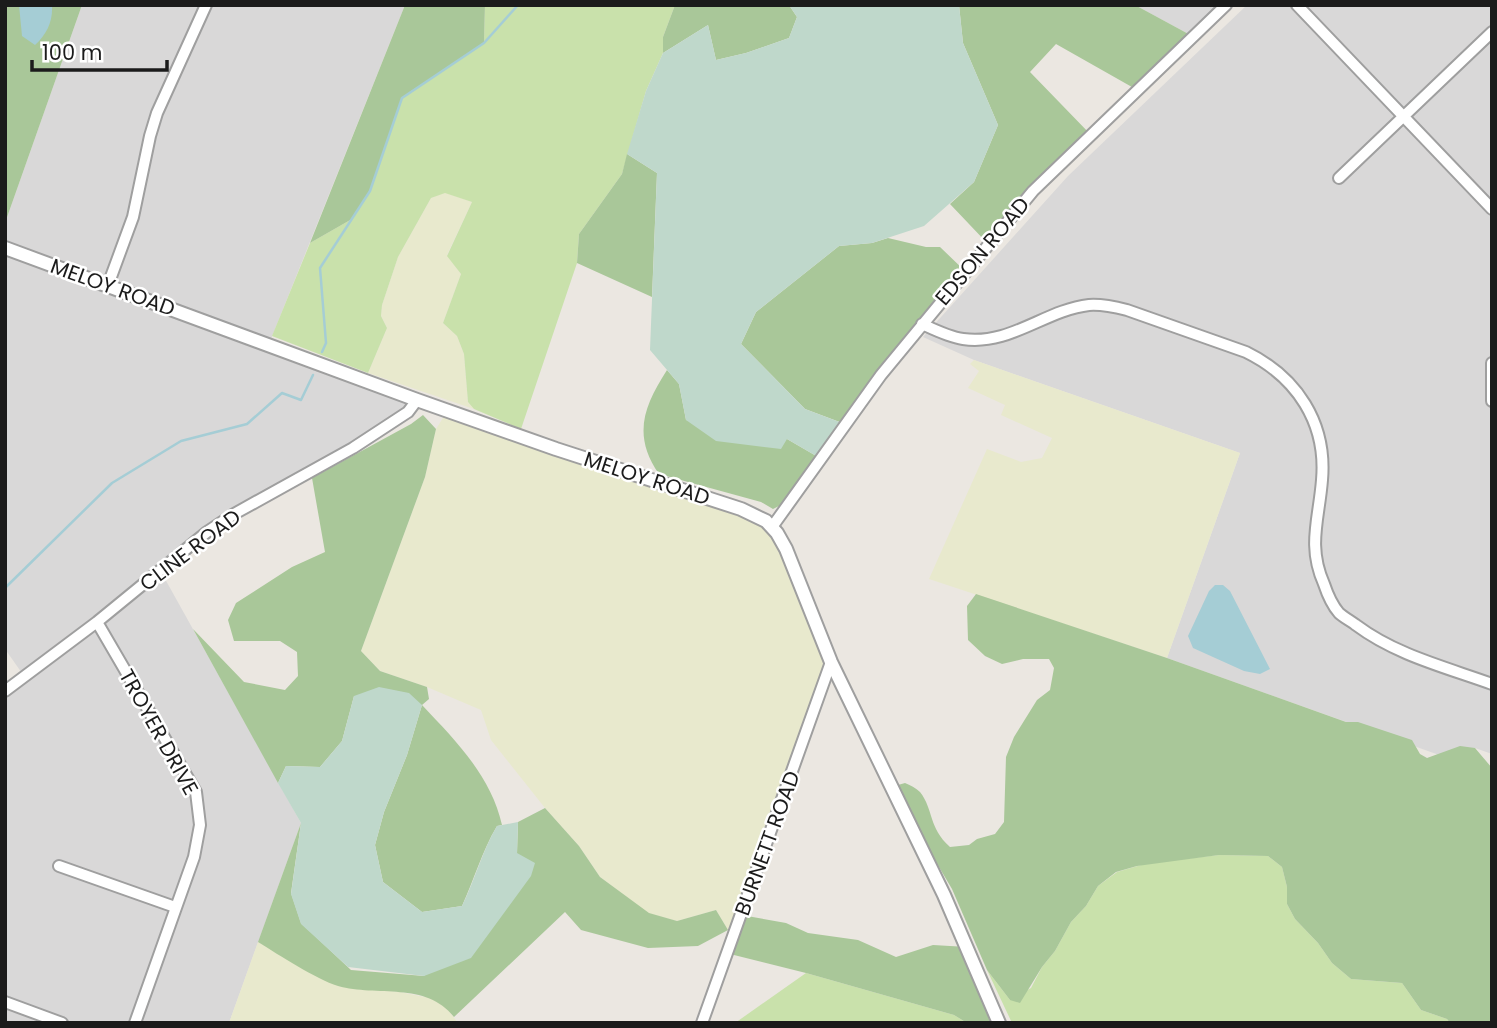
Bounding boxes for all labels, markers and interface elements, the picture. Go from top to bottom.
scale bar [32,28,166,72]
text: 100 m [42,38,102,67]
street label: EDSON ROAD [928,191,1036,311]
street label: MELOY ROAD [47,251,179,323]
street label: MELOY ROAD [580,444,714,512]
street label: CLINE ROAD [133,502,247,598]
street label: TROYER DRIVE [112,664,206,800]
street label: BURNETT ROAD [727,767,807,919]

